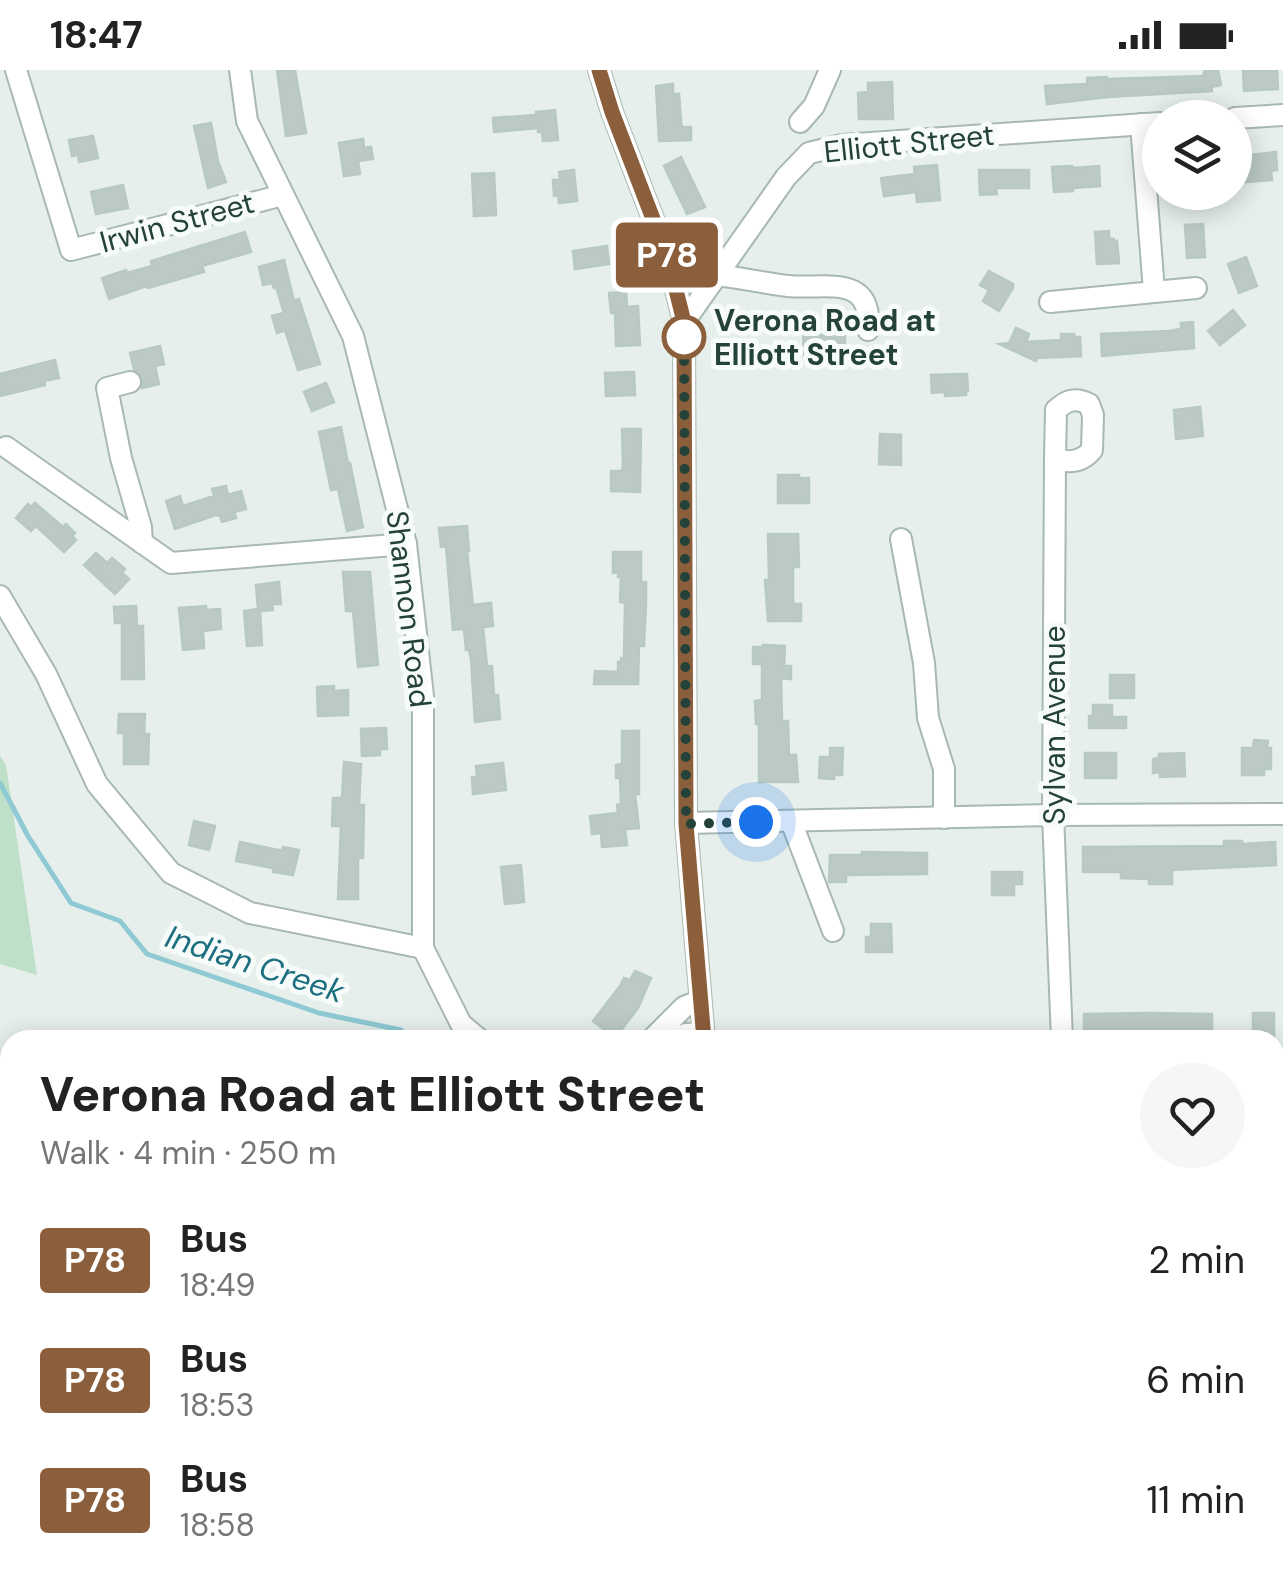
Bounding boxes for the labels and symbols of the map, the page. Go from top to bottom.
street label: Elliott Street [822,115,996,171]
street label: Irwin Street [95,183,259,261]
line badge: P78 [610,222,724,288]
place label: Verona Road at Elliott Street [714,301,936,374]
marker: Verona Road at Elliott Street [663,316,705,358]
street label: Shannon Road [378,508,440,710]
street label: Sylvan Avenue [1035,625,1074,825]
your location [731,797,781,847]
water label: Indian Creek [160,915,350,1013]

